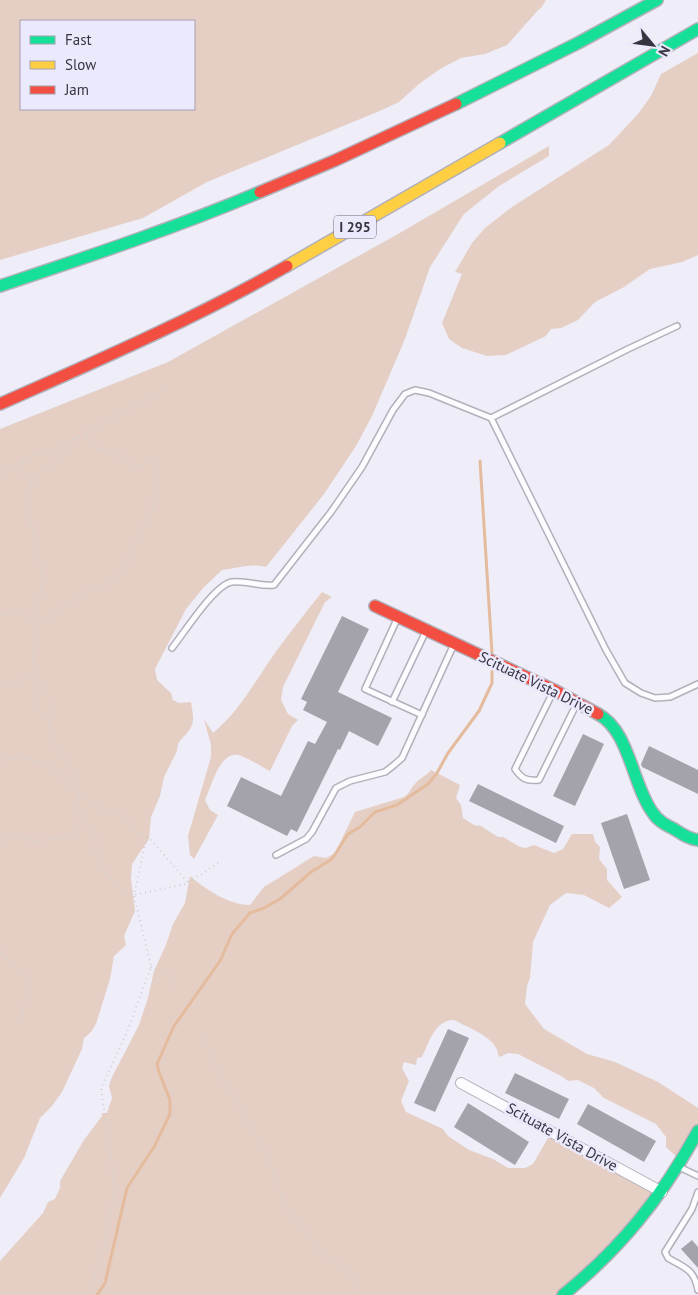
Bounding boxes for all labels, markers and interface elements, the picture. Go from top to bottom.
legend [20,20,195,110]
north arrow [628,20,678,70]
text: Fast [65,30,92,49]
text: N [654,43,674,60]
text: Slow [65,55,96,74]
text: Jam [64,80,89,99]
road number: I 295 [334,216,376,238]
street label: Scituate Vista Drive [476,647,596,718]
street label: Scituate Vista Drive [503,1098,621,1175]

